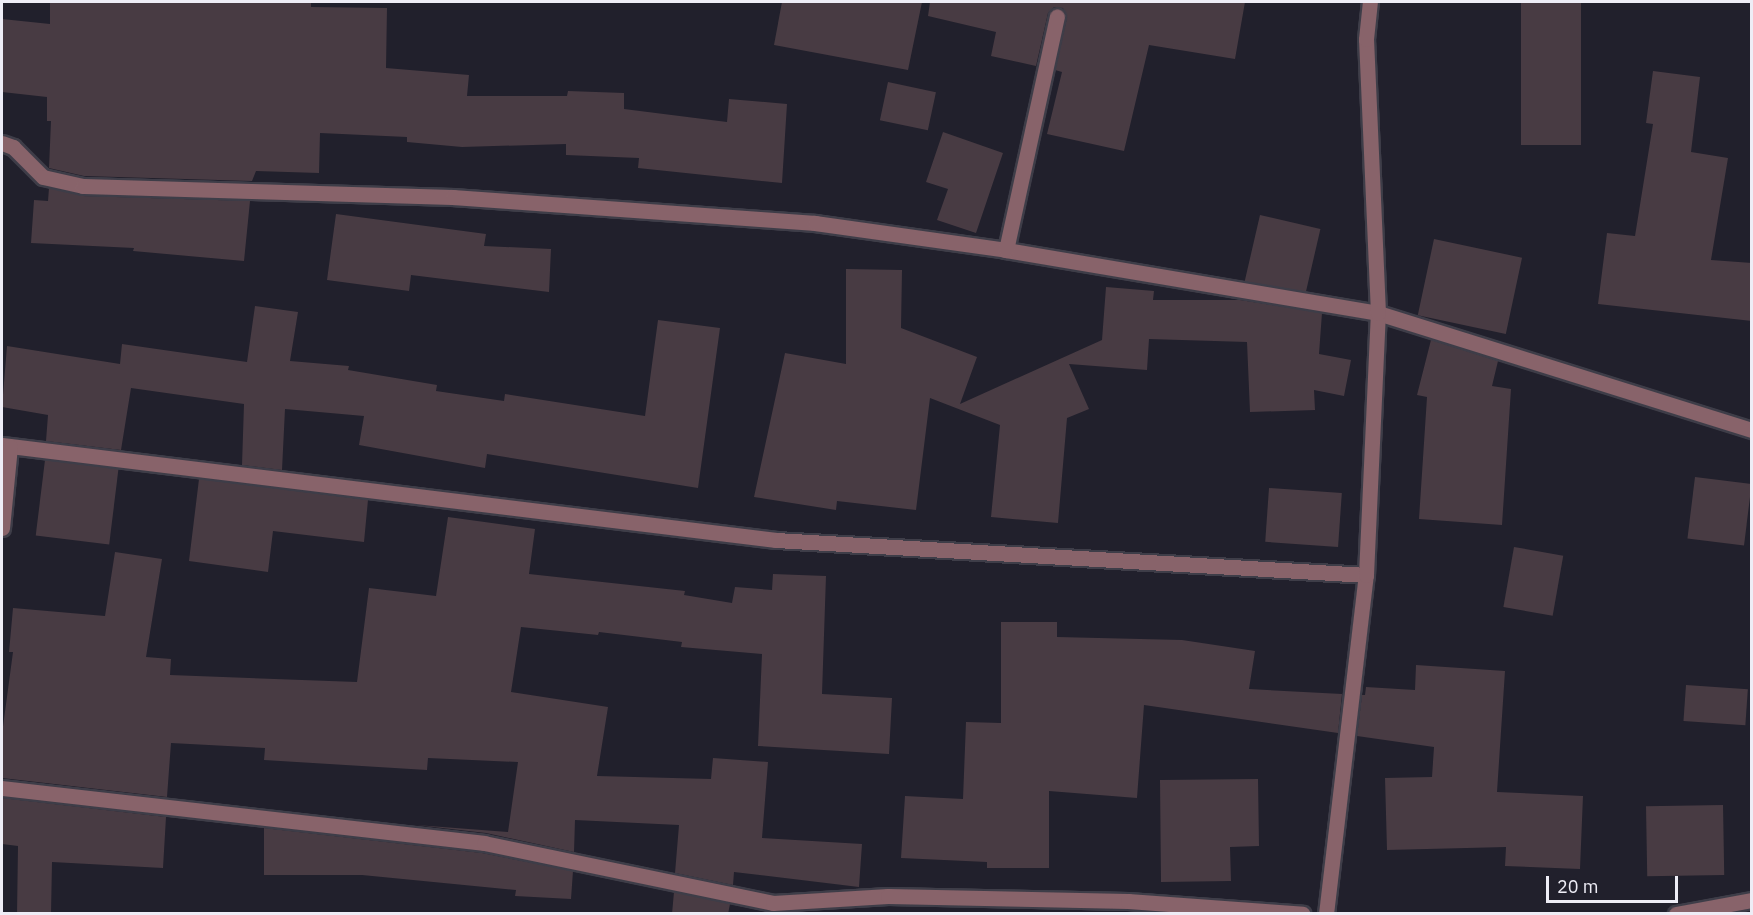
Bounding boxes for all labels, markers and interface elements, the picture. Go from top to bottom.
scale bar [1549,864,1681,902]
text: 20 m [1557,875,1599,898]

